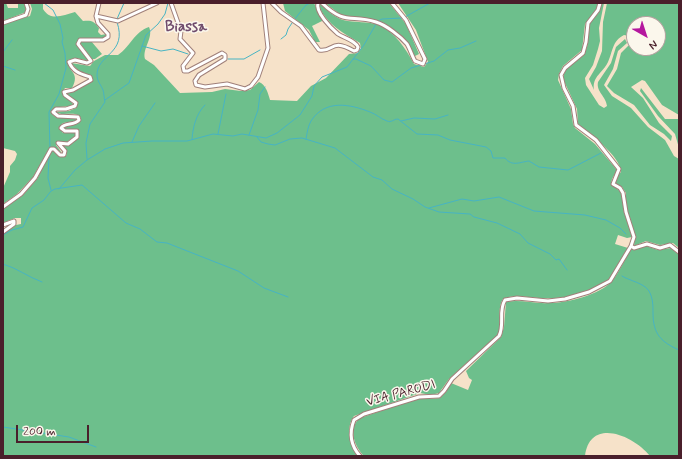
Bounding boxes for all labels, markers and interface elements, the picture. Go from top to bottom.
north arrow [626,16,666,56]
district label: Biassa [165,19,207,37]
text: N [646,37,660,52]
street label: VIA PARODI [365,377,437,411]
scale bar [18,417,91,443]
text: 200 m [23,424,56,440]

